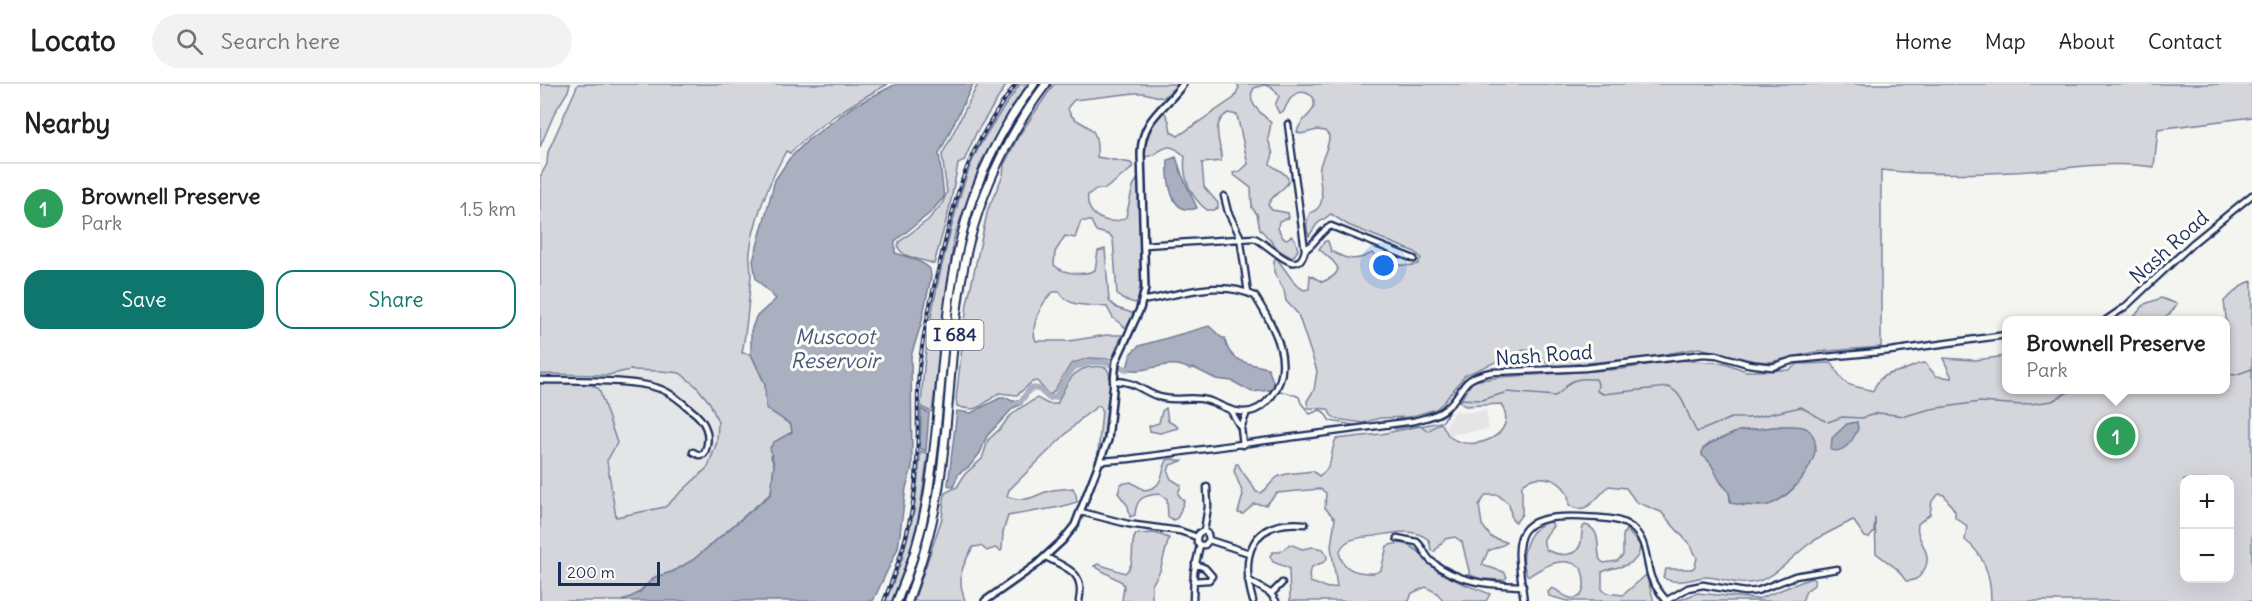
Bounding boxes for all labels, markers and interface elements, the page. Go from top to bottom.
search box [152,14,572,68]
text: Locato [30,23,116,59]
icon: search [173,25,206,58]
text: Search here [221,27,340,55]
text: Home [1895,28,1952,55]
text: Map [1985,28,2026,55]
text: About [2059,28,2115,55]
text: Contact [2148,28,2222,55]
text: Nearby [24,107,110,140]
text: Brownell Preserve [81,182,260,210]
text: 1 [40,196,47,221]
text: 1.5 km [460,196,516,221]
street label: Nash Road [2124,205,2213,289]
text: Park [81,210,122,235]
your location [1369,251,1398,280]
button: Save [24,270,264,329]
button: Share [276,270,516,329]
popup [2002,316,2230,394]
road number: I 684 [926,320,984,350]
water label: Muscoot Reservoir [791,323,882,374]
text: Brownell Preserve [2026,329,2206,357]
street label: Nash Road [1495,339,1594,370]
text: Park [2026,357,2068,382]
pin: 1 [2096,414,2136,458]
map controls [2180,475,2234,583]
button: + [2180,475,2234,529]
button: − [2180,529,2234,583]
scale bar [558,559,660,586]
text: 200 m [567,562,615,582]

